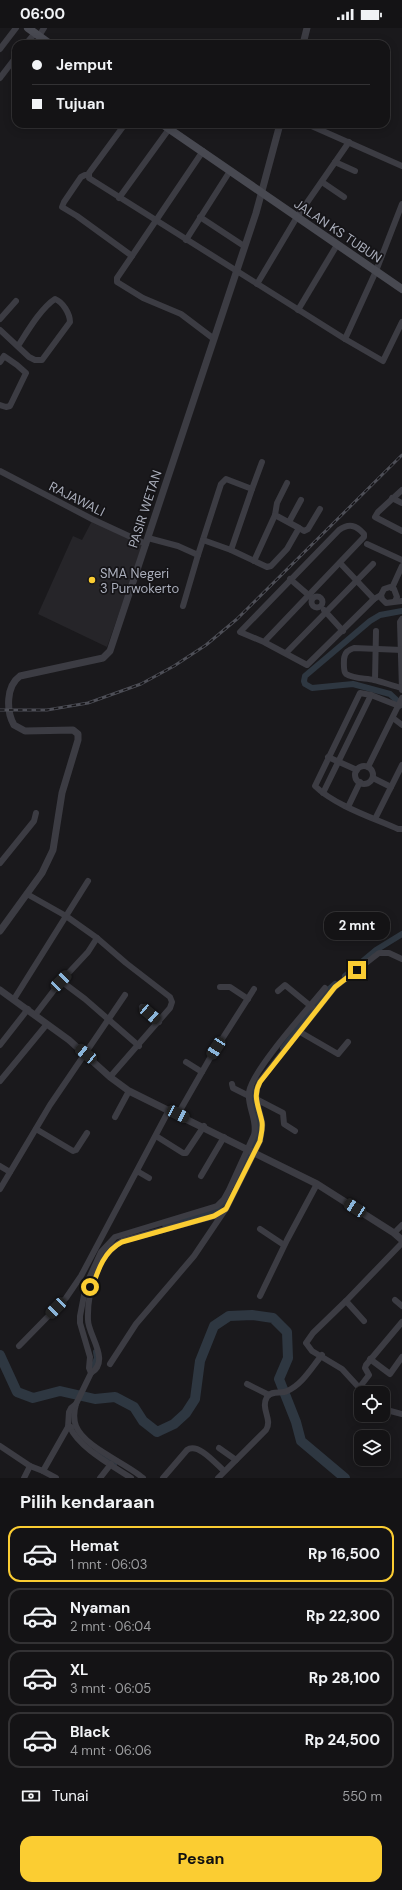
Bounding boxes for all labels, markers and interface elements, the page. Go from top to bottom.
text: 06:00 [20,4,65,24]
text: Jemput [56,55,113,75]
text: Tujuan [56,94,105,114]
street label: JALAN KS TUBUN [291,195,385,267]
street label: PASIR WETAN [124,468,166,550]
street label: RAJAWALI [46,478,108,520]
place label: SMA Negeri 3 Purwokerto [100,565,180,597]
marker: SMA Negeri 3 Purwokerto [87,575,97,585]
callout: 2 mnt [324,912,390,940]
text: 2 mnt [339,917,375,934]
route end [348,961,366,979]
car [48,968,74,994]
car [137,1002,163,1026]
car [204,1035,228,1061]
car [73,1042,99,1066]
car [165,1103,191,1125]
car [342,1196,368,1220]
route start [81,1278,99,1296]
car [43,1295,69,1321]
map controls [354,1386,390,1466]
button: locate [354,1386,390,1422]
button: layers [354,1430,390,1466]
text: Pilih kendaraan [20,1490,155,1514]
icon: car [22,1536,58,1572]
text: Hemat [70,1536,119,1556]
text: Rp 16,500 [308,1544,380,1564]
text: 1 mnt · 06:03 [70,1556,147,1573]
icon: car [22,1598,58,1634]
text: Nyaman [70,1598,130,1618]
text: Rp 22,300 [306,1606,380,1626]
text: 2 mnt · 06:04 [70,1618,151,1635]
icon: car [22,1660,58,1696]
text: XL [70,1660,88,1680]
text: Rp 28,100 [309,1668,380,1688]
text: 3 mnt · 06:05 [70,1680,151,1697]
icon: car [22,1722,58,1758]
text: Black [70,1722,110,1742]
text: Rp 24,500 [305,1730,380,1750]
text: 4 mnt · 06:06 [70,1742,152,1759]
icon: cash [20,1785,42,1807]
text: Tunai [52,1786,89,1806]
text: 550 m [342,1788,382,1805]
button: Pesan [20,1836,382,1882]

